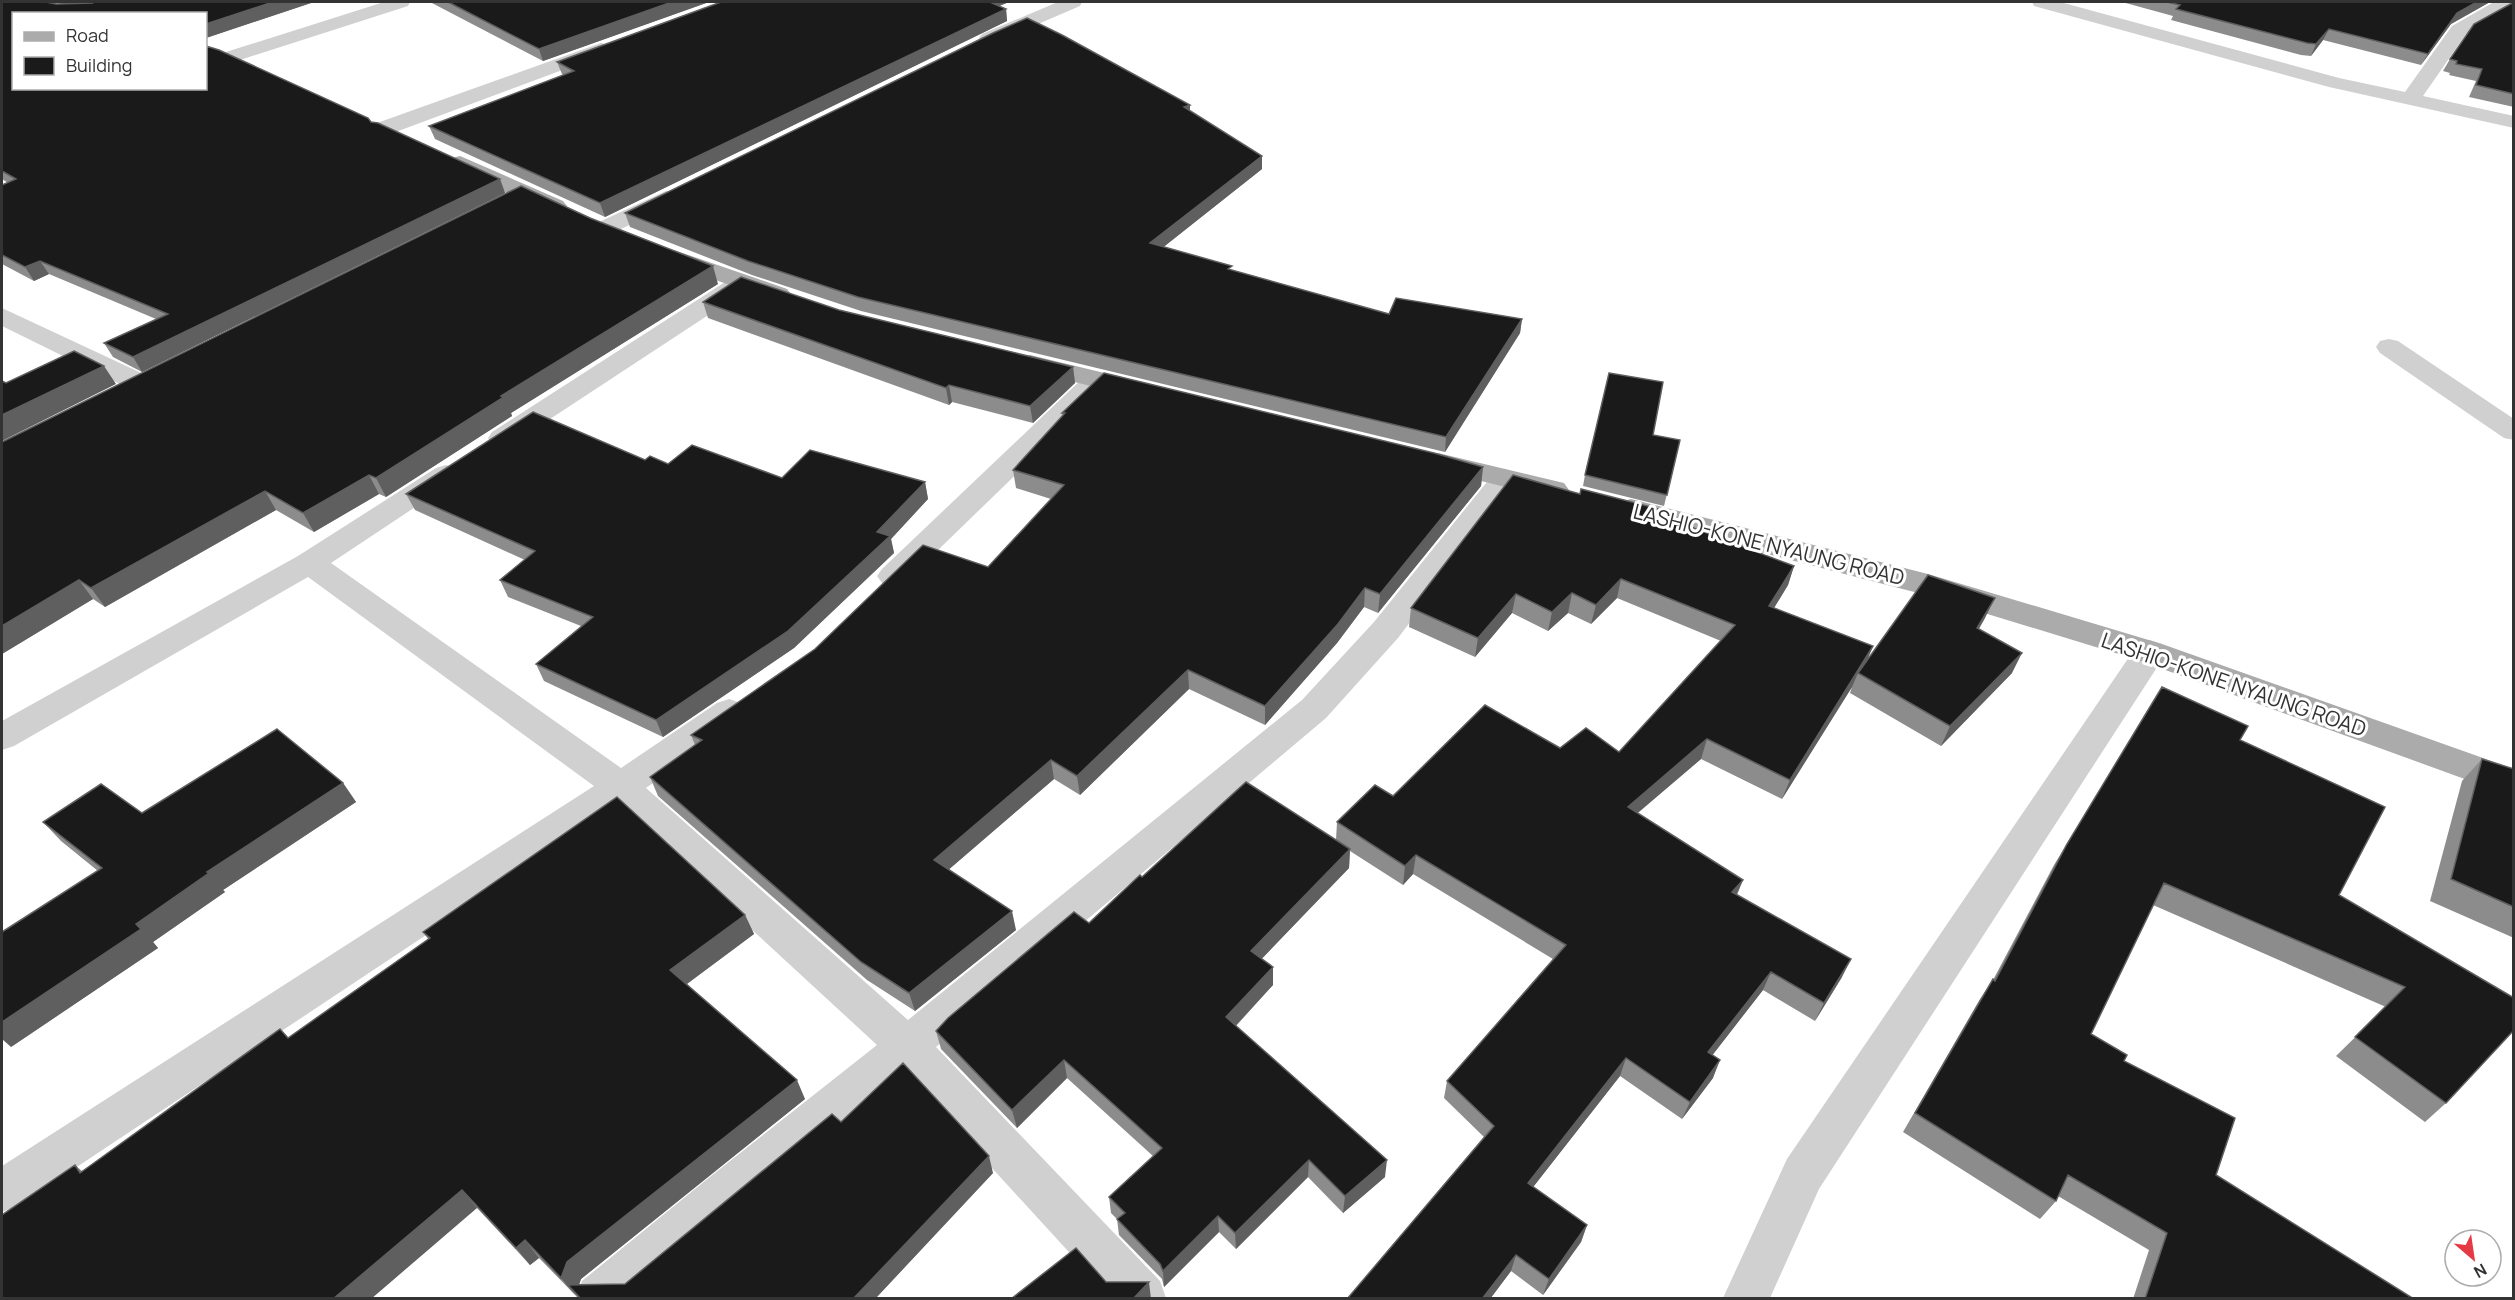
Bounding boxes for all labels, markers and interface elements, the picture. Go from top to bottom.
legend [12,12,207,90]
text: Road [66,23,109,47]
text: Building [66,53,132,77]
street label: LASHIO-KONE NYAUNG ROAD [1631,497,1907,591]
street label: LASHIO-KONE NYAUNG ROAD [2098,625,2370,743]
north arrow [2443,1228,2503,1288]
text: N [2470,1259,2491,1284]

